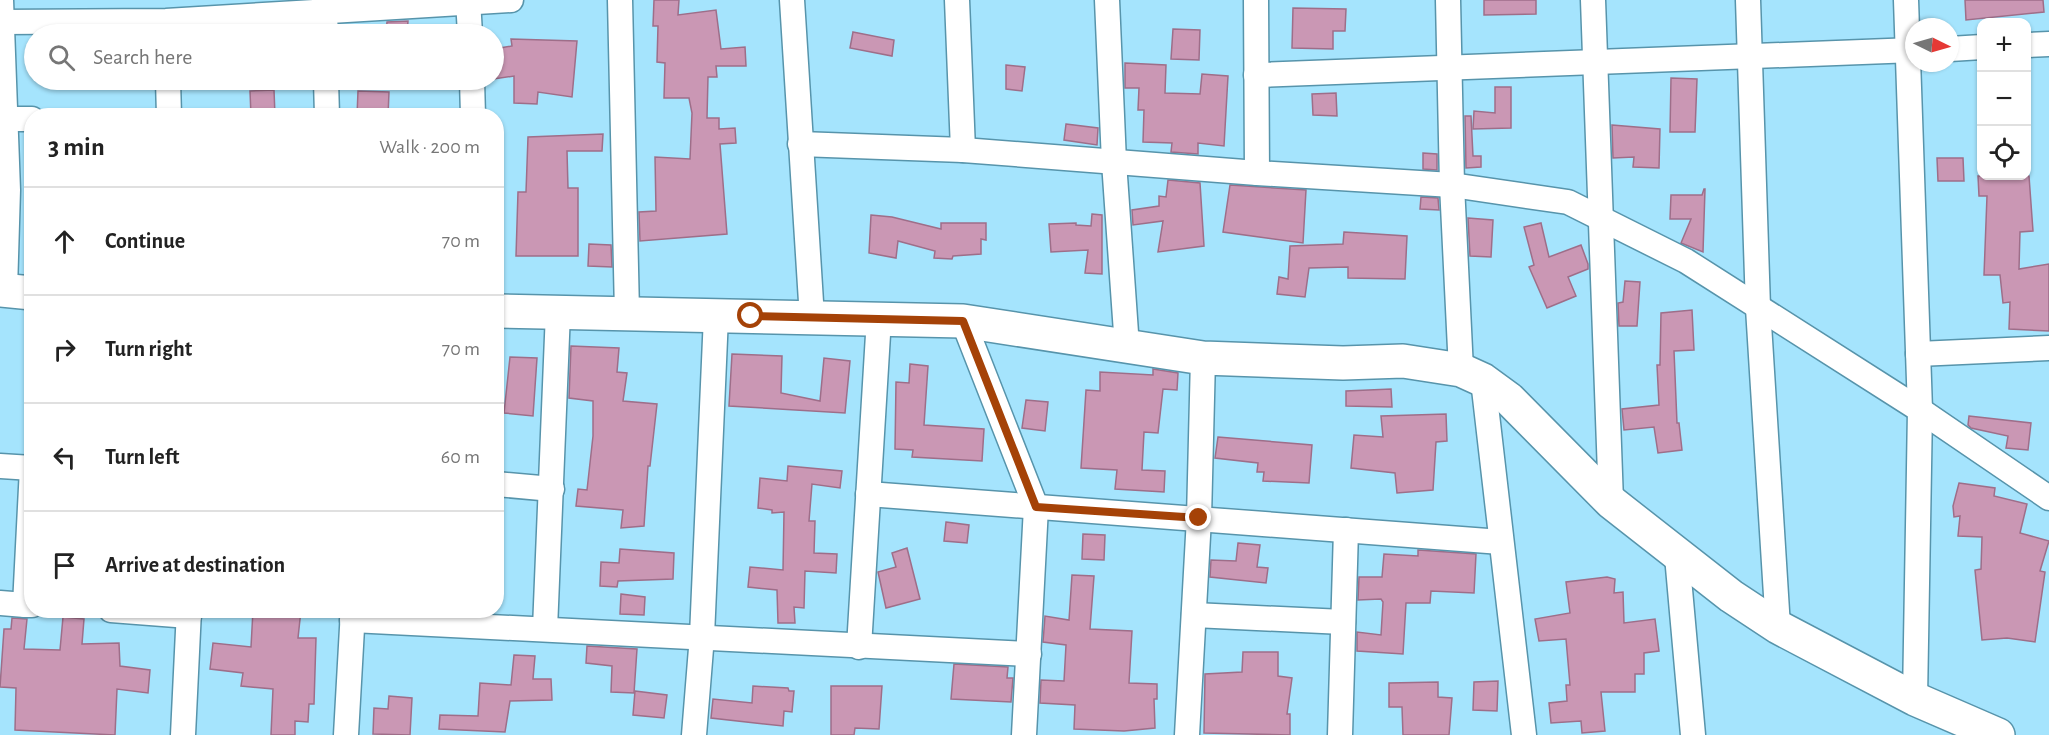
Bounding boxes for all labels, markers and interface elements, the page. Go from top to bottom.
north arrow [1905,18,1959,72]
map controls [1977,18,2031,180]
button: + [1977,18,2031,72]
search box [24,24,504,90]
icon: search [45,41,78,74]
text: Search here [93,46,192,68]
button: − [1977,72,2031,126]
button: locate [1977,126,2031,180]
text: 3 min [48,134,105,160]
text: Walk · 200 m [379,137,480,157]
icon: ahead [48,225,81,258]
text: Continue [105,230,185,252]
text: 70 m [442,231,480,251]
route start [737,302,763,328]
icon: right [48,333,81,366]
text: Turn right [105,338,192,360]
text: 70 m [442,339,480,359]
icon: left [48,441,81,474]
text: Turn left [105,446,179,468]
text: 60 m [441,447,480,467]
route end [1185,504,1211,530]
icon: arrive [48,549,81,582]
text: Arrive at destination [105,554,285,576]

